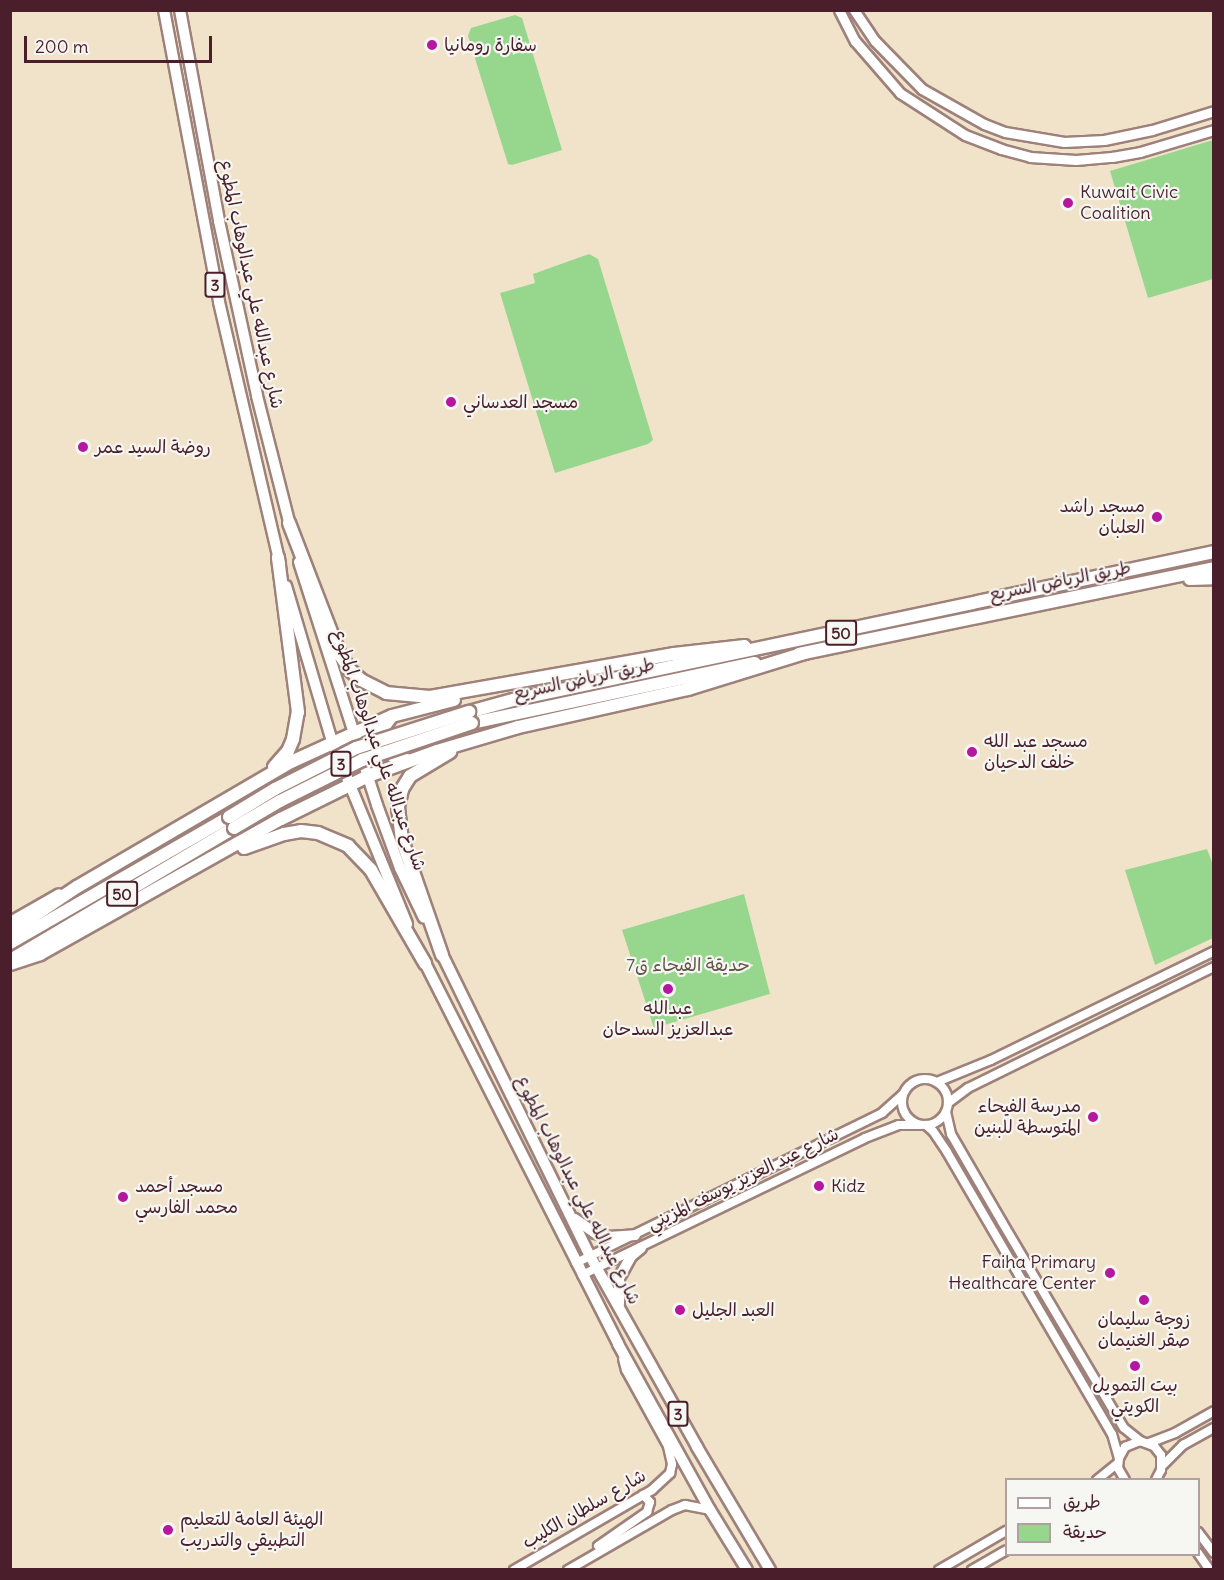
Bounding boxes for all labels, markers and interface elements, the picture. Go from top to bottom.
scale bar [27,24,214,62]
place label: سفارة رومانيا [444,34,537,56]
text: 200 m [35,35,89,58]
marker: سفارة رومانيا [425,38,439,52]
street label: شارع عبدالله علي عبدالوهاب المطوع [214,157,288,411]
place label: Kuwait Civic Coalition [1080,182,1178,224]
marker: Kuwait Civic Coalition [1061,196,1075,210]
road number: 3 [203,272,227,298]
place label: مسجد العدساني [463,391,578,413]
marker: مسجد العدساني [444,395,458,409]
place label: روضة السيد عمر [95,436,211,458]
marker: روضة السيد عمر [76,440,90,454]
place label: مسجد راشد العلبان [1059,496,1145,538]
marker: مسجد راشد العلبان [1150,510,1164,524]
street label: طريق الرياض السريع [987,557,1133,605]
road number: 50 [824,620,858,646]
street label: شارع عبدالله علي عبدالوهاب المطوع [327,626,431,874]
street label: طريق الرياض السريع [511,653,657,705]
place label: مسجد عبد الله خلف الدحيان [984,731,1088,774]
marker: مسجد عبد الله خلف الدحيان [965,745,979,759]
road number: 3 [329,751,353,777]
road number: 50 [106,881,138,907]
park label: حديقة الفيحاء ق7 [626,954,750,976]
marker: عبدالله عبدالعزيز السدحان [661,982,675,996]
place label: عبدالله عبدالعزيز السدحان [603,998,733,1040]
street label: شارع عبدالله علي عبدالوهاب المطوع [511,1072,645,1308]
place label: مدرسة الفيحاء المتوسطة للبنين [974,1096,1081,1138]
marker: مدرسة الفيحاء المتوسطة للبنين [1086,1110,1100,1124]
street label: شارع عبد العزيز يوسف المزيني [644,1123,842,1235]
place label: Kidz [831,1175,865,1197]
place label: مسجد أحمد محمد الفارسي [135,1176,238,1218]
marker: Kidz [812,1179,826,1193]
marker: مسجد أحمد محمد الفارسي [116,1190,130,1204]
place label: Faiha Primary Healthcare Center [948,1252,1096,1294]
marker: Faiha Primary Healthcare Center [1101,1264,1119,1282]
marker: زوجة سليمان صقر الغنيمان [1137,1293,1151,1307]
place label: العبد الجليل [692,1299,775,1321]
marker: العبد الجليل [673,1303,687,1317]
place label: زوجة سليمان صقر الغنيمان [1098,1309,1190,1352]
marker: بيت التمويل الكويتي [1128,1359,1142,1373]
place label: بيت التمويل الكويتي [1092,1375,1178,1418]
road number: 3 [666,1401,690,1427]
street label: شارع سلطان الكليب [518,1465,650,1553]
legend [1005,1478,1200,1556]
text: طريق [1063,1490,1101,1513]
place label: الهيئة العامة للتعليم التطبيقي والتدريب [180,1509,324,1552]
text: حديقة [1063,1520,1107,1543]
marker: الهيئة العامة للتعليم التطبيقي والتدريب [161,1523,175,1537]

